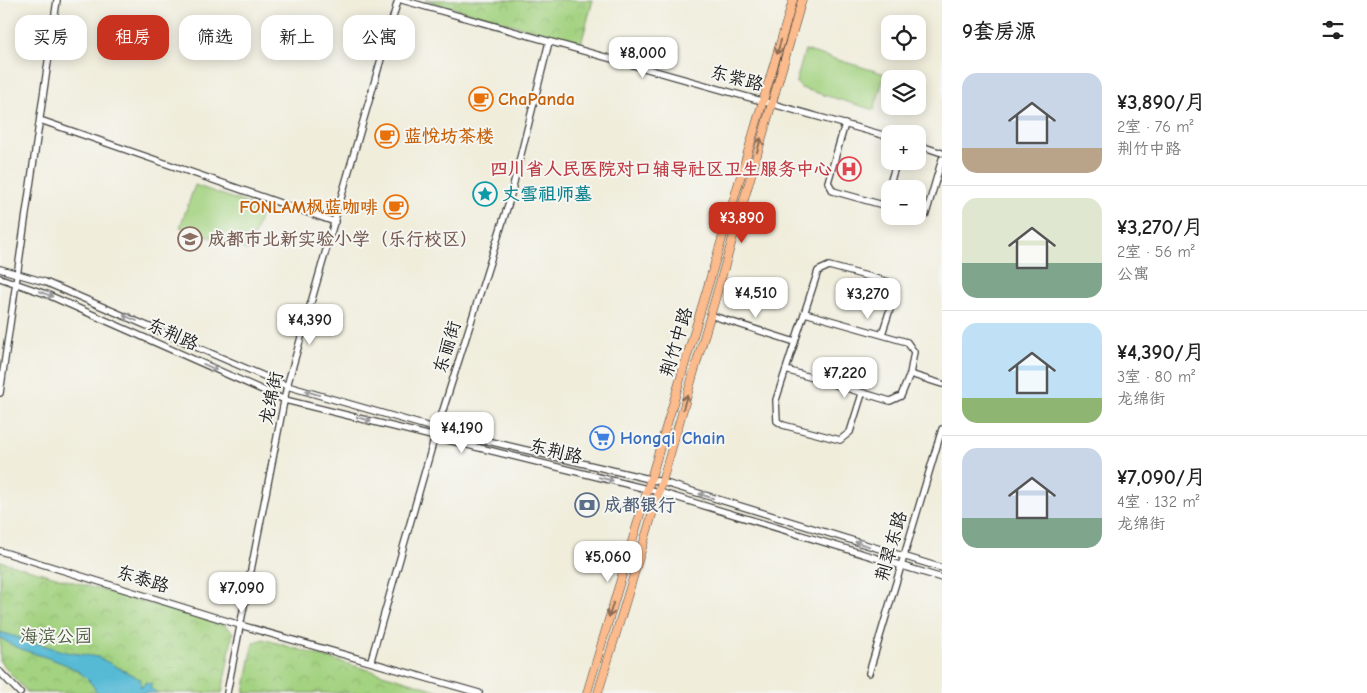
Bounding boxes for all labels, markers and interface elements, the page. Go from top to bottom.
chip: 买房 [15,15,87,60]
chip: 租房 [97,15,169,60]
chip: 筛选 [179,15,251,60]
chip: 新上 [261,15,333,60]
chip: 公寓 [343,15,415,60]
map controls [881,15,926,225]
button: locate [881,15,926,60]
icon: filters [1319,16,1347,44]
text: 9套房源 [962,19,1036,43]
pin: ¥8,000 [602,36,684,79]
one-way arrow [774,38,784,54]
text: ¥8,000 [620,44,666,62]
street label: 东紫路 [708,61,766,96]
button: layers [881,70,926,115]
cafe icon: ChaPanda [468,86,494,112]
place label: ChaPanda [498,89,575,110]
text: ¥3,890/月 [1117,90,1206,114]
icon: home [1002,93,1062,153]
text: 2室 · 76 m² [1117,118,1194,136]
cafe icon: 蓝悦坊茶楼 [374,123,400,149]
button: + [881,125,926,170]
place label: 蓝悦坊茶楼 [404,126,494,147]
one-way arrow [755,137,765,153]
text: 荆竹中路 [1117,140,1181,158]
hospital icon: 四川省人民医院对口辅导社区卫生服务中心 [836,156,862,182]
place label: 四川省人民医院对口辅导社区卫生服务中心 [490,159,832,180]
button: − [881,180,926,225]
place icon: 丈雪祖师墓 [472,181,498,207]
place label: 丈雪祖师墓 [502,184,592,205]
cafe icon: FONLAM枫蓝咖啡 [383,194,409,220]
place label: FONLAM枫蓝咖啡 [239,197,378,218]
pin: ¥3,890 [701,202,783,244]
text: ¥3,890 [720,209,764,227]
text: ¥3,270/月 [1117,215,1204,239]
icon: home [1002,218,1062,278]
school or university icon: 成都市北新实验小学（乐行校区） [177,226,203,252]
place label: 成都市北新实验小学（乐行校区） [208,229,478,250]
text: 2室 · 56 m² [1117,243,1195,261]
text: 公寓 [1117,265,1149,283]
pin: ¥4,510 [715,276,797,319]
pin: ¥3,270 [827,278,909,320]
text: ¥4,510 [735,284,777,302]
text: ¥3,270 [847,285,889,303]
one-way arrow [38,290,53,300]
pin: ¥4,390 [269,304,351,346]
street label: 荆竹中路 [656,305,697,380]
text: ¥4,390 [288,311,332,329]
one-way arrow [123,313,138,323]
street label: 东荆路 [144,314,202,355]
street label: 东丽街 [430,318,465,376]
text: ¥4,390/月 [1117,340,1205,364]
icon: home [1002,343,1062,403]
pin: ¥7,220 [804,356,886,399]
one-way arrow [202,362,217,372]
text: ¥7,220 [823,364,867,382]
text: 3室 · 80 m² [1117,368,1195,386]
street label: 龙绵街 [256,370,287,427]
one-way arrow [305,388,321,398]
text: 龙绵街 [1117,390,1165,408]
one-way arrow [680,394,690,410]
pin: ¥4,190 [421,412,503,454]
one-way arrow [355,415,371,424]
text: ¥4,190 [441,419,483,437]
supermarket icon: Hongqi Chain [589,425,615,451]
place label: Hongqi Chain [620,428,725,449]
street label: 东荆路 [527,435,585,468]
text: ¥7,090/月 [1117,465,1206,489]
icon: home [1002,468,1062,528]
one-way arrow [598,475,614,484]
one-way arrow [699,491,715,501]
bank icon: 成都银行 [574,492,600,518]
text: 4室 · 132 m² [1117,493,1200,511]
place label: 成都银行 [604,495,676,516]
street label: 荆翠东路 [871,509,911,584]
text: 龙绵街 [1117,515,1165,533]
one-way arrow [854,538,870,548]
pin: ¥5,060 [567,540,649,583]
text: ¥5,060 [585,548,631,566]
street label: 东泰路 [114,562,172,597]
pin: ¥7,090 [201,572,283,614]
text: ¥7,090 [220,579,264,597]
one-way arrow [606,602,616,618]
park label: 海滨公园 [20,626,92,647]

